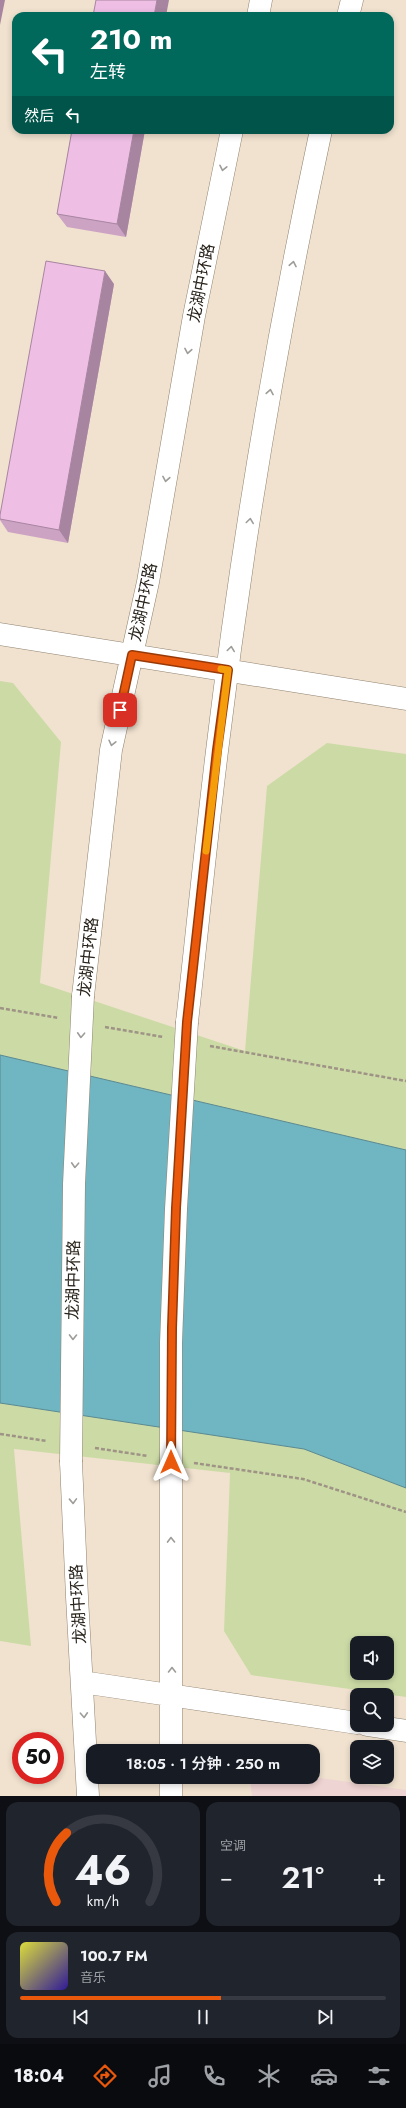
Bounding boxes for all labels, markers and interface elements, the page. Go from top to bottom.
text: 210 m [90,19,173,60]
icon: left [24,28,76,80]
text: 左转 [90,59,126,85]
icon: left [62,104,84,126]
text: 然后 [24,105,54,127]
one-way arrow [220,165,228,171]
street label: 龙湖中环路 [182,242,220,324]
one-way arrow [289,261,297,268]
one-way arrow [185,348,193,354]
one-way arrow [265,389,274,395]
one-way arrow [162,476,171,482]
one-way arrow [245,518,254,524]
street label: 龙湖中环路 [123,560,163,644]
one-way arrow [226,646,235,652]
pin [103,693,137,727]
icon: arrive [109,699,131,721]
one-way arrow [109,740,117,747]
street label: 龙湖中环路 [72,916,104,998]
one-way arrow [77,1032,86,1038]
one-way arrow [71,1162,79,1168]
street label: 龙湖中环路 [61,1240,85,1320]
one-way arrow [69,1334,77,1340]
position arrow [150,1441,192,1483]
one-way arrow [69,1498,77,1504]
one-way arrow [167,1537,176,1543]
street label: 龙湖中环路 [64,1563,92,1645]
map controls [350,1636,394,1784]
button: sound [350,1636,394,1680]
one-way arrow [168,1667,176,1673]
button: search [350,1688,394,1732]
one-way arrow [79,1712,88,1718]
speed limit sign: 50 [12,1732,64,1784]
button: layers [350,1740,394,1784]
text: 18:05 · 1 分钟 · 250 m [126,1753,280,1775]
text: 空调 [220,1836,246,1855]
text: 46 [75,1840,131,1901]
text: 21° [282,1856,324,1899]
text: − [220,1861,233,1893]
text: + [372,1861,386,1893]
text: km/h [87,1891,119,1911]
text: 100.7 FM [80,1945,148,1967]
text: 音乐 [80,1968,106,1987]
icon: previous [70,2006,92,2028]
icon: pause [192,2006,214,2028]
icon: next [314,2006,336,2028]
icon: directions [91,2062,119,2090]
icon: music [146,2062,174,2090]
icon: phone [200,2062,228,2090]
icon: climate [255,2062,283,2090]
icon: car [310,2062,338,2090]
icon: filters [365,2062,393,2090]
text: 18:04 [13,2063,64,2089]

